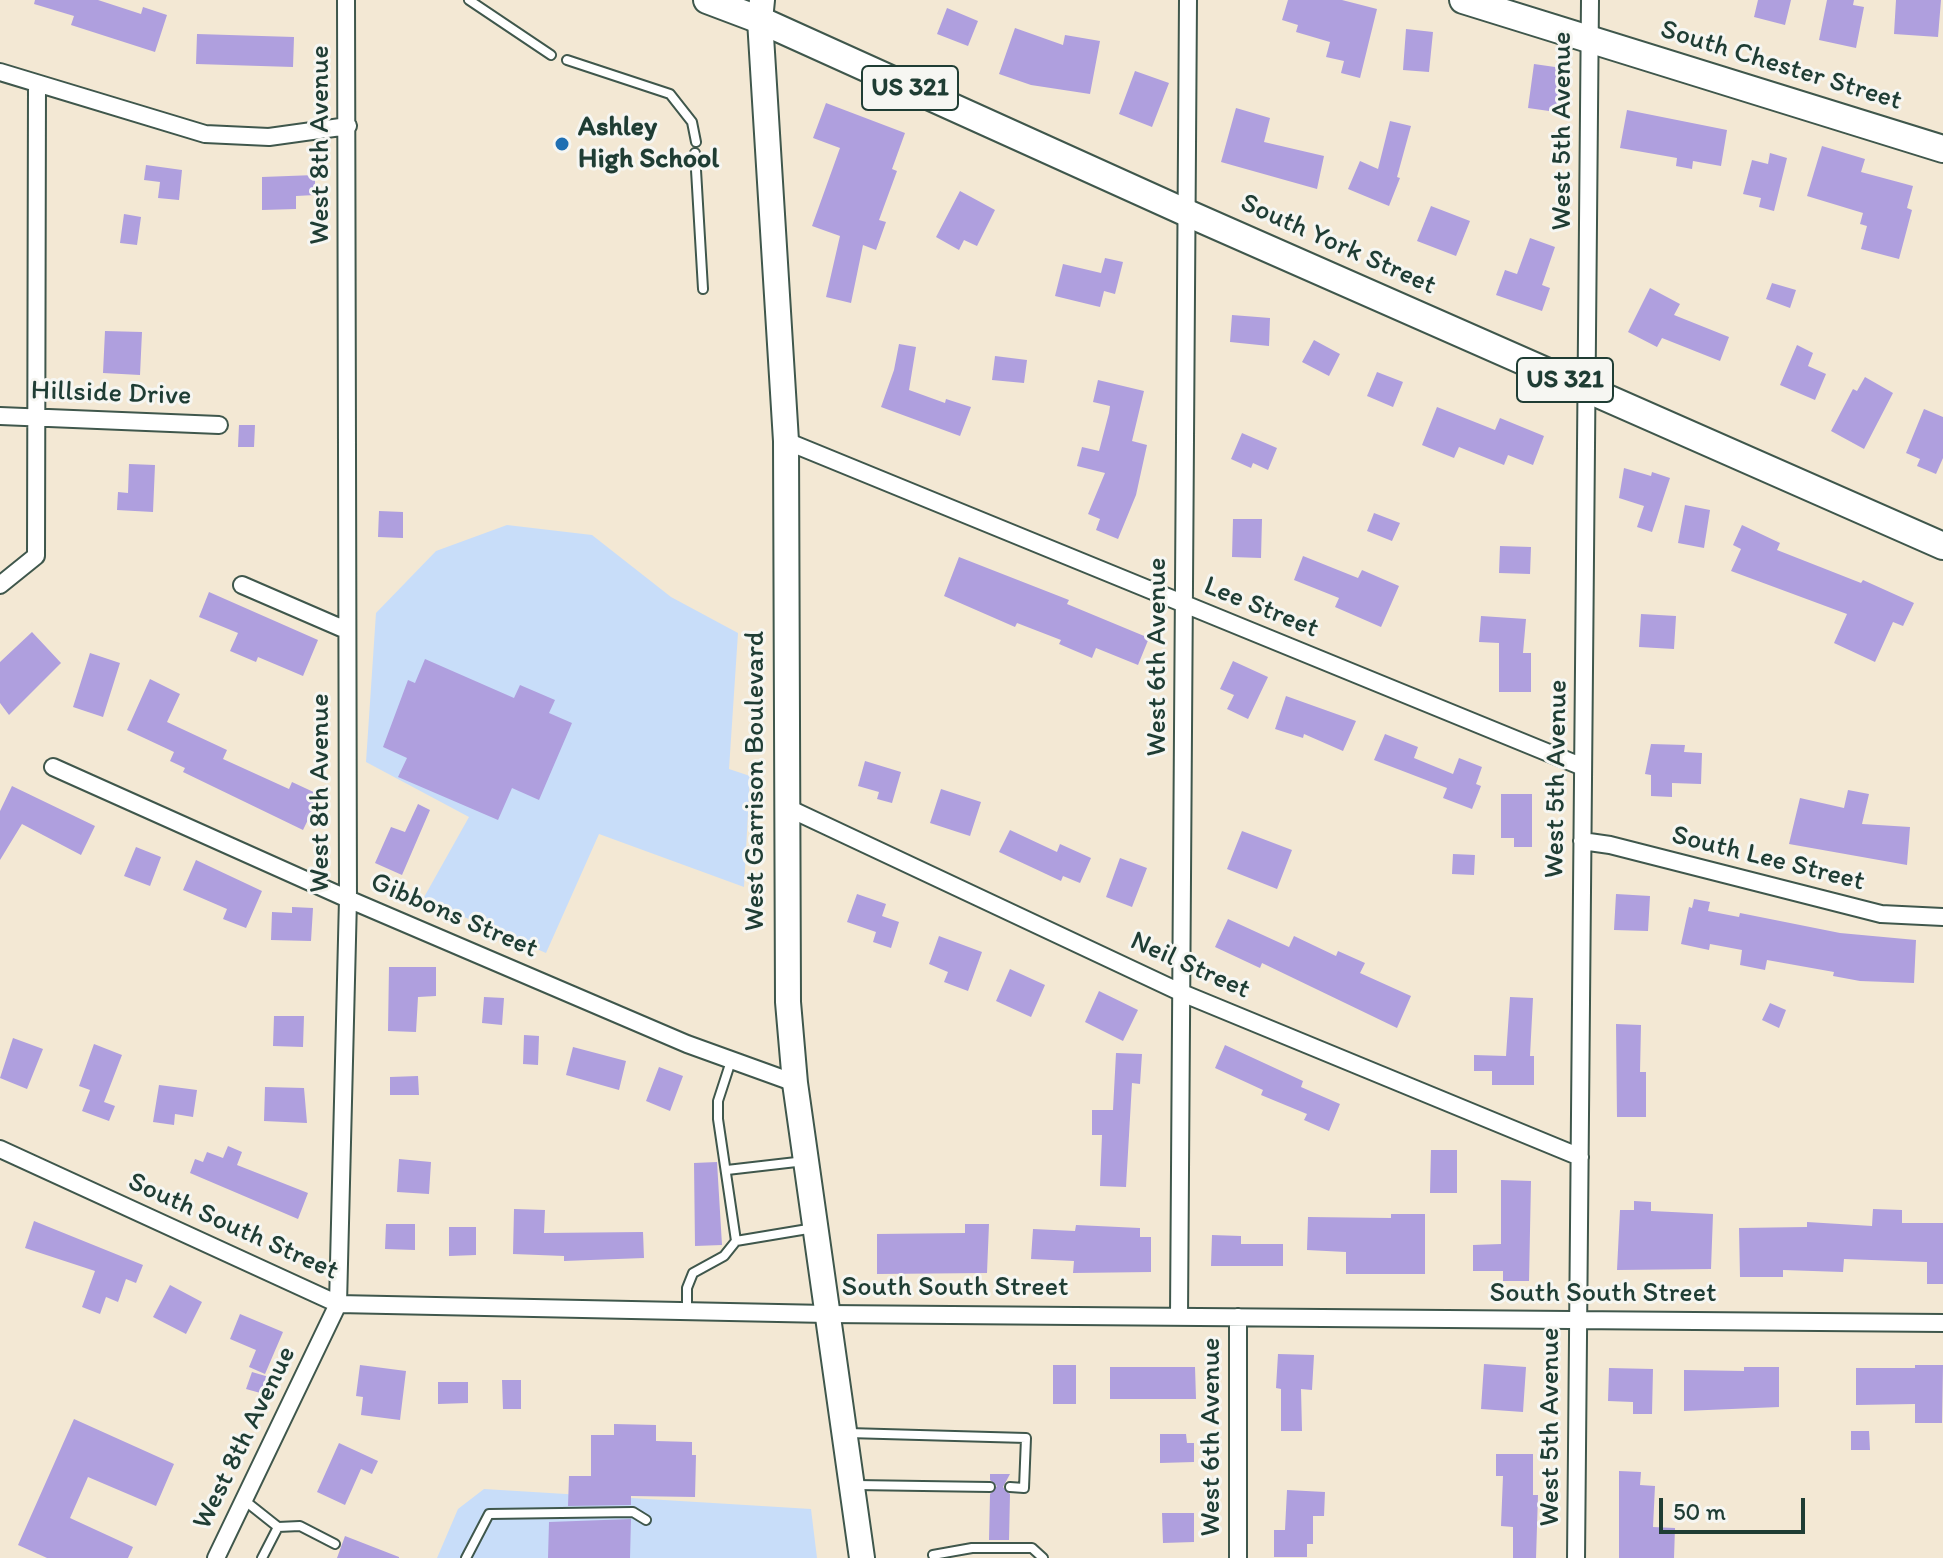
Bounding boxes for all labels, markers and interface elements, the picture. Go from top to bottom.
street label: South Chester Street [1656,13,1906,119]
street label: West 5th Avenue [1546,32,1580,230]
street label: West 8th Avenue [304,45,338,245]
road number: US 321 [862,66,958,110]
place label: Ashley High School [578,111,719,177]
marker: Ashley High School [553,135,571,153]
street label: South York Street [1235,187,1441,303]
road number: US 321 [1517,358,1613,402]
street label: Hillside Drive [30,374,192,414]
street label: West 6th Avenue [1141,557,1175,757]
street label: Lee Street [1199,570,1323,646]
street label: West Garrison Boulevard [739,631,773,931]
street label: West 5th Avenue [1538,679,1576,879]
street label: West 8th Avenue [304,693,338,893]
street label: South Lee Street [1668,819,1868,899]
street label: Gibbons Street [365,866,543,966]
street label: Neil Street [1125,925,1255,1007]
street label: South South Street [122,1165,344,1289]
street label: South South Street [842,1271,1068,1305]
street label: South South Street [1490,1277,1716,1311]
street label: West 5th Avenue [1534,1328,1568,1526]
street label: West 6th Avenue [1195,1337,1229,1537]
street label: West 8th Avenue [186,1341,304,1535]
scale bar [1663,1482,1809,1532]
text: 50 m [1673,1497,1726,1526]

